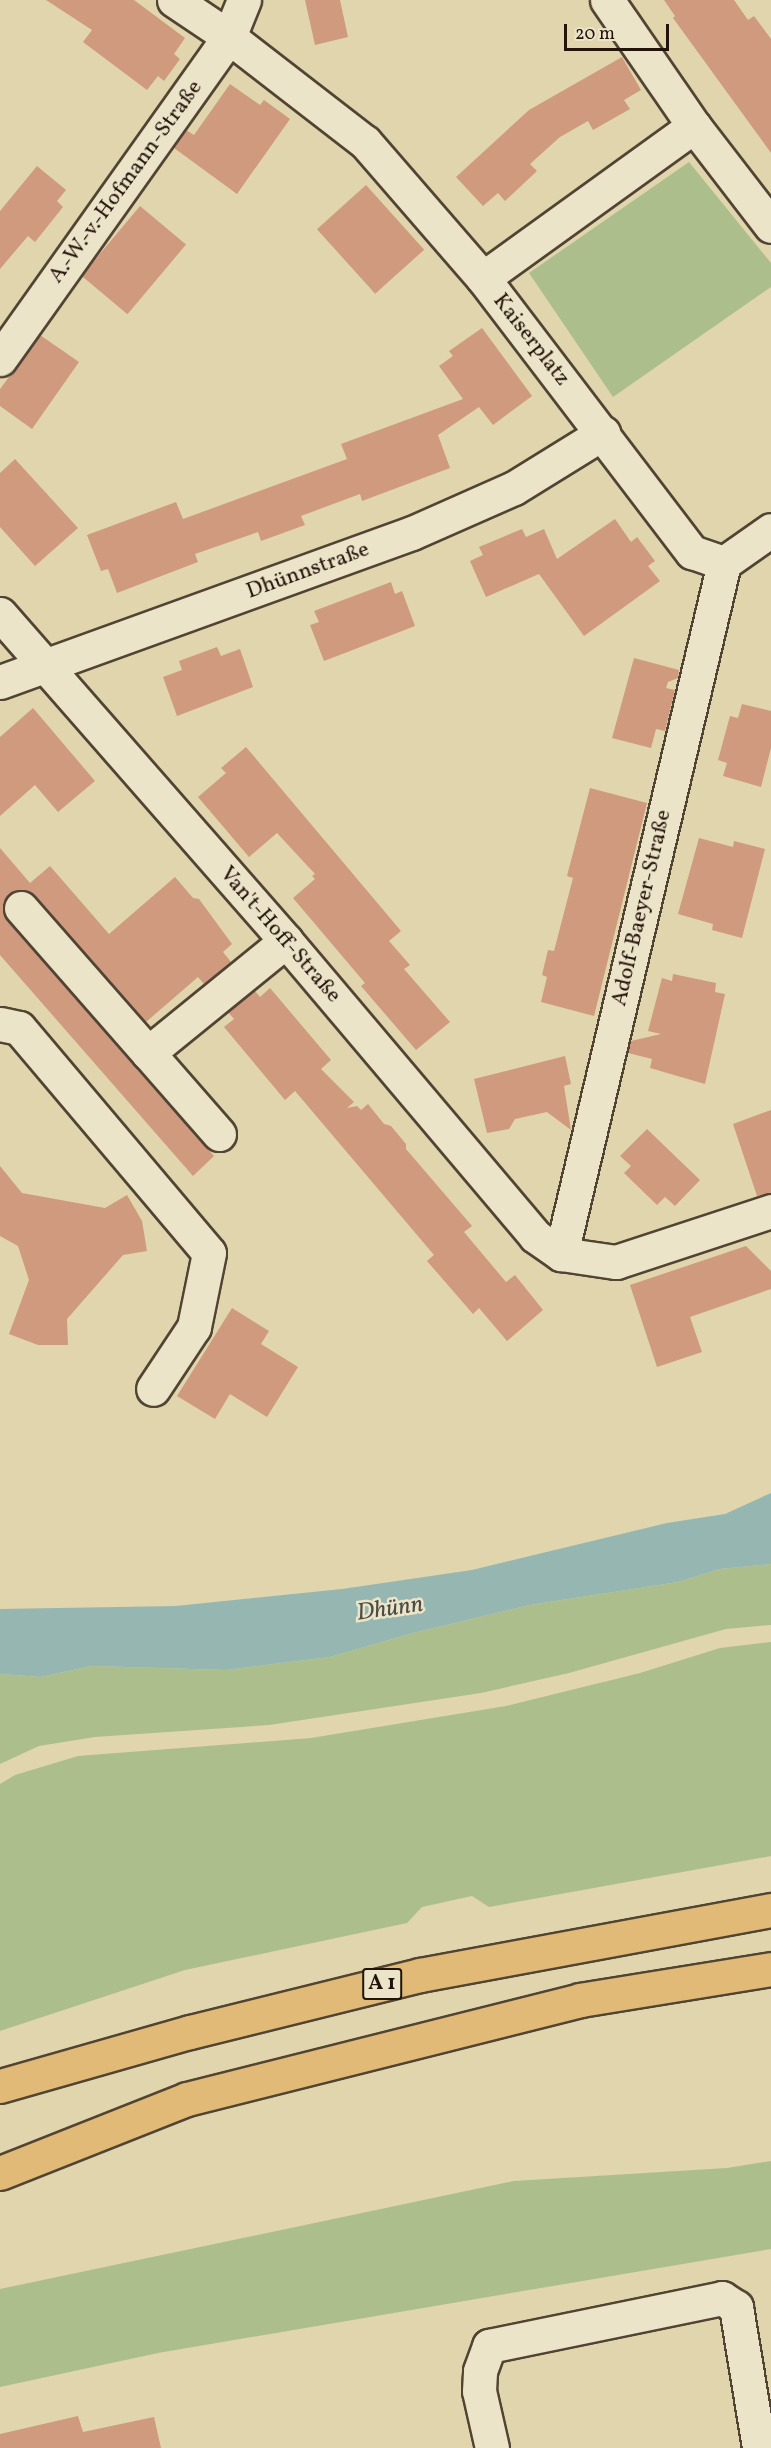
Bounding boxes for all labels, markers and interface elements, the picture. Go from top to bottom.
scale bar [567,12,672,50]
text: 20 m [575,22,615,47]
street label: A.-W.-v.-Hofmann-Straße [43,75,209,289]
street label: Kaiserplatz [487,289,575,391]
street label: Dhünnstraße [243,537,373,605]
street label: Adolf-Baeyer-Straße [607,807,677,1009]
street label: Van't-Hoff-Straße [214,861,346,1009]
water label: Dhünn [355,1591,425,1629]
road number: A 1 [361,1966,403,2002]

